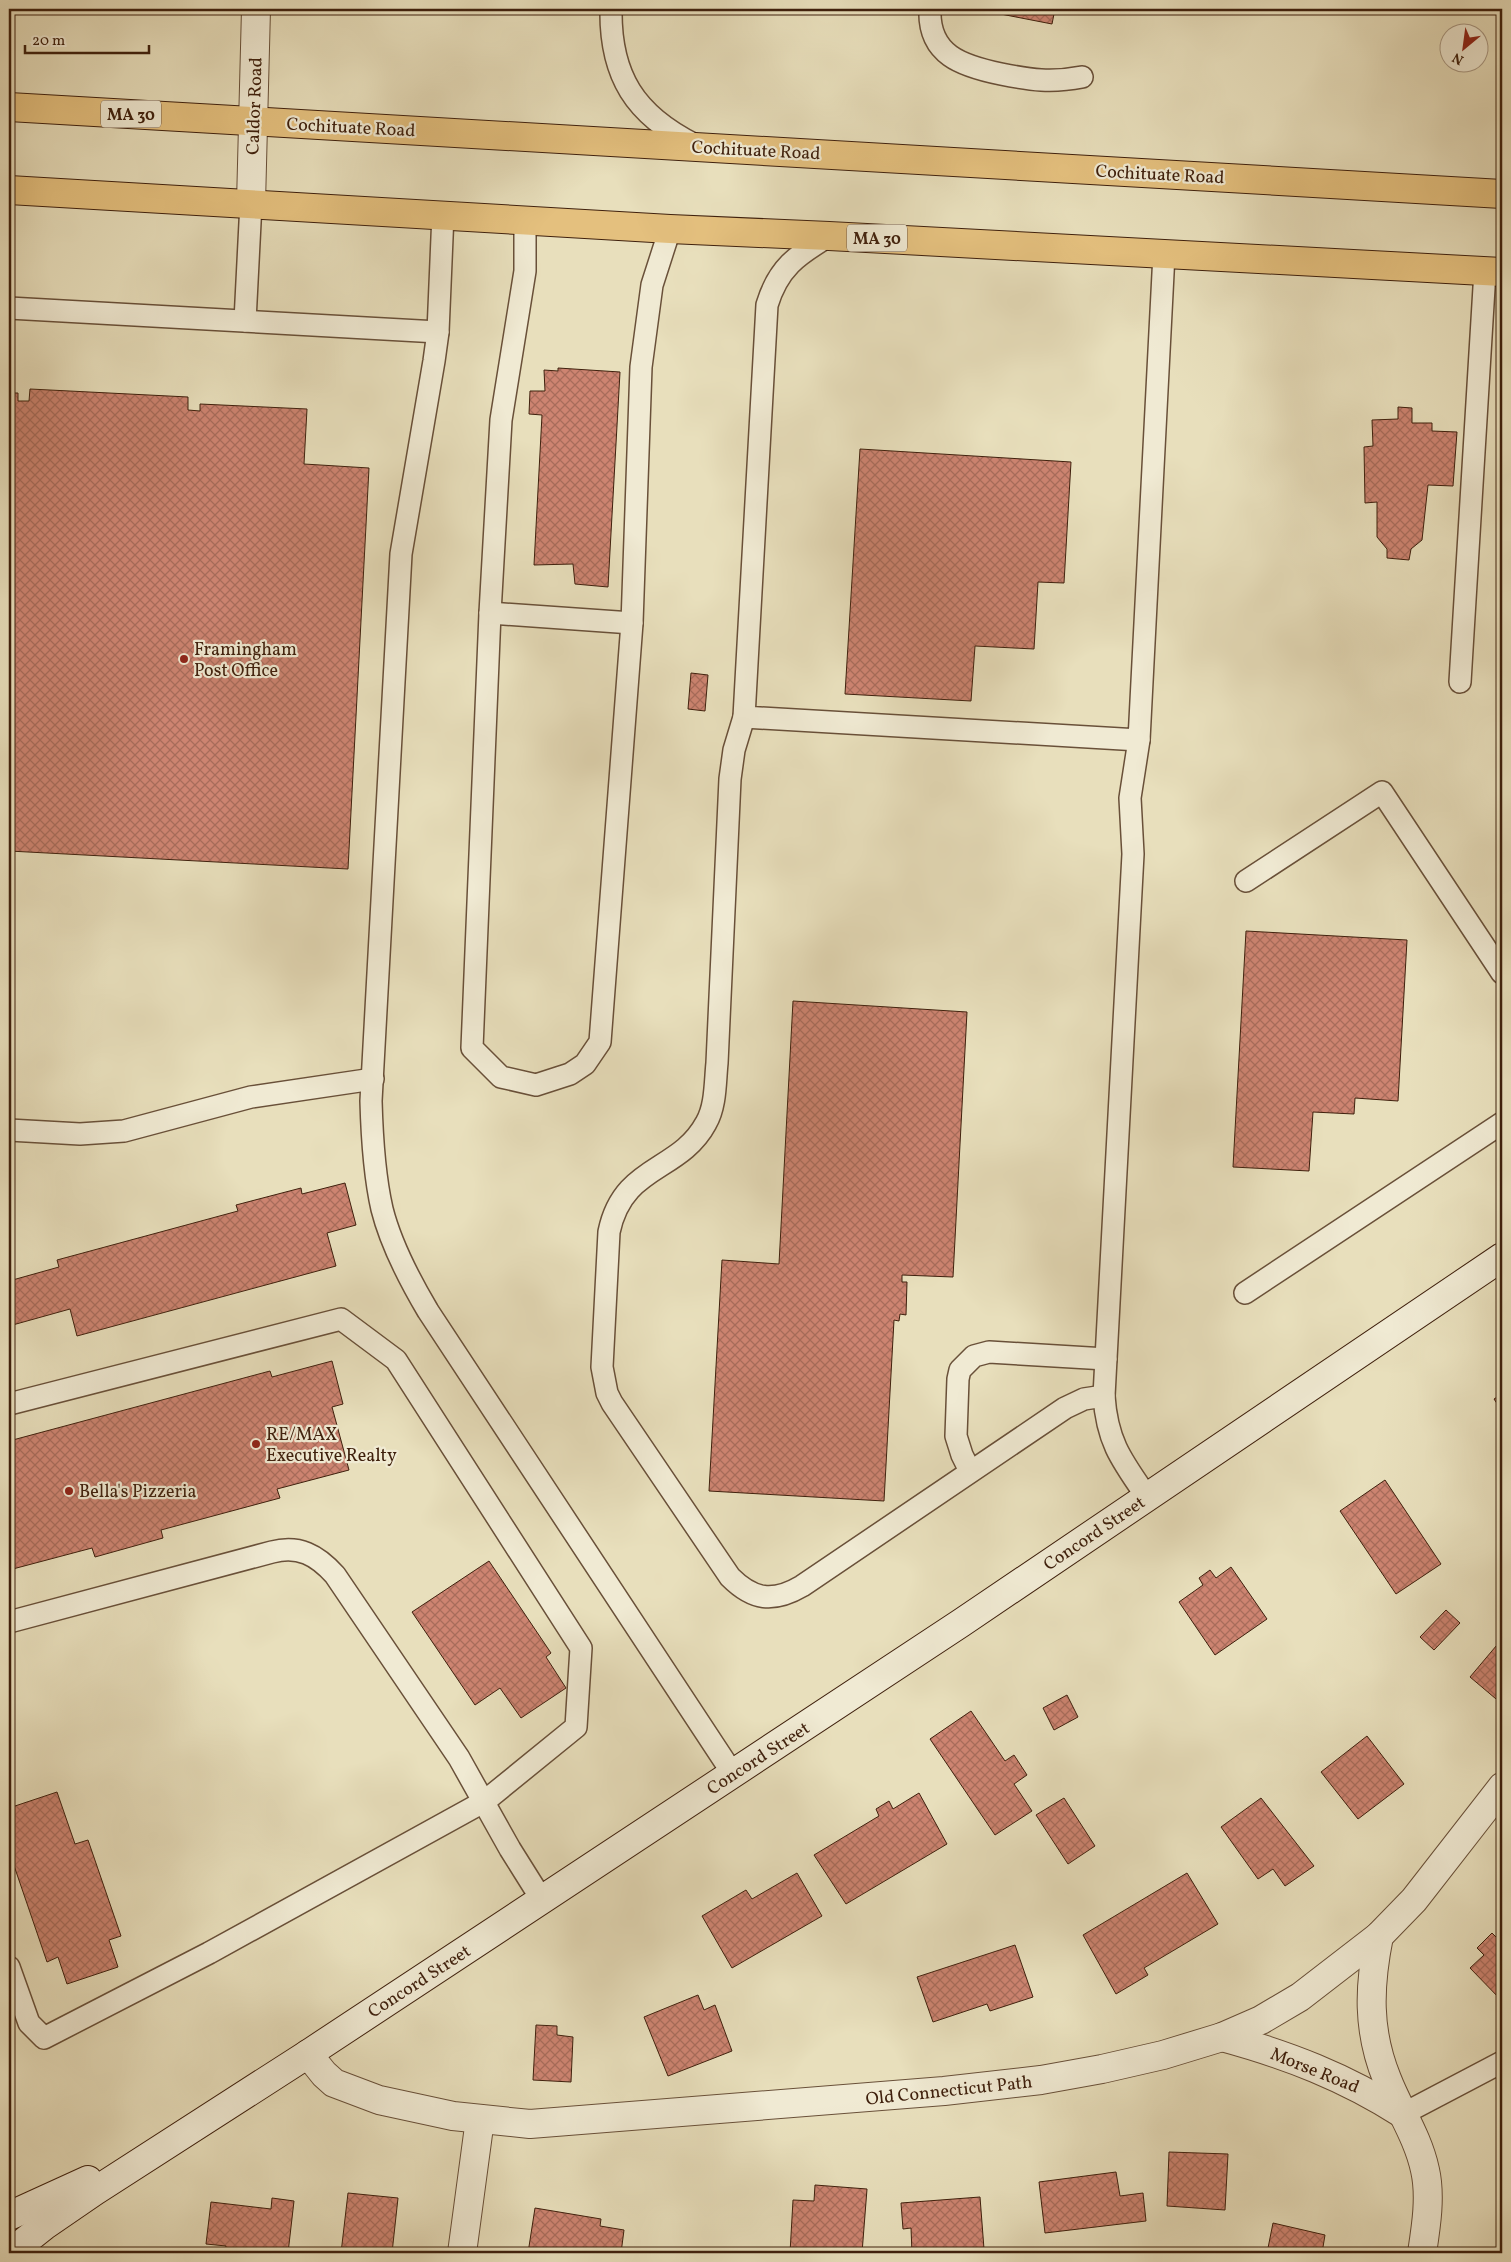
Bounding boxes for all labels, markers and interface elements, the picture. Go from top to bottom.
scale bar [25,22,149,54]
north arrow [1438,22,1488,72]
text: 20 m [32,31,65,52]
text: N [1449,47,1467,69]
street label: Caldor Road [241,57,270,155]
road number: MA 30 [101,100,161,128]
street label: Cochituate Road [286,113,416,144]
street label: Cochituate Road [691,136,821,167]
street label: Cochituate Road [1095,160,1225,191]
road number: MA 30 [847,224,907,252]
place label: Framingham Post Office [194,638,297,684]
marker: Framingham Post Office [178,653,190,665]
place label: RE/MAX Executive Realty [266,1423,397,1469]
marker: RE/MAX Executive Realty [250,1438,262,1450]
place label: Bella's Pizzeria [79,1480,196,1505]
marker: Bella's Pizzeria [63,1485,75,1497]
street label: Concord Street [1039,1491,1151,1578]
street label: Concord Street [702,1717,815,1802]
street label: Concord Street [363,1940,476,2025]
street label: Morse Road [1266,2042,1363,2101]
street label: Old Connecticut Path [864,2070,1034,2113]

